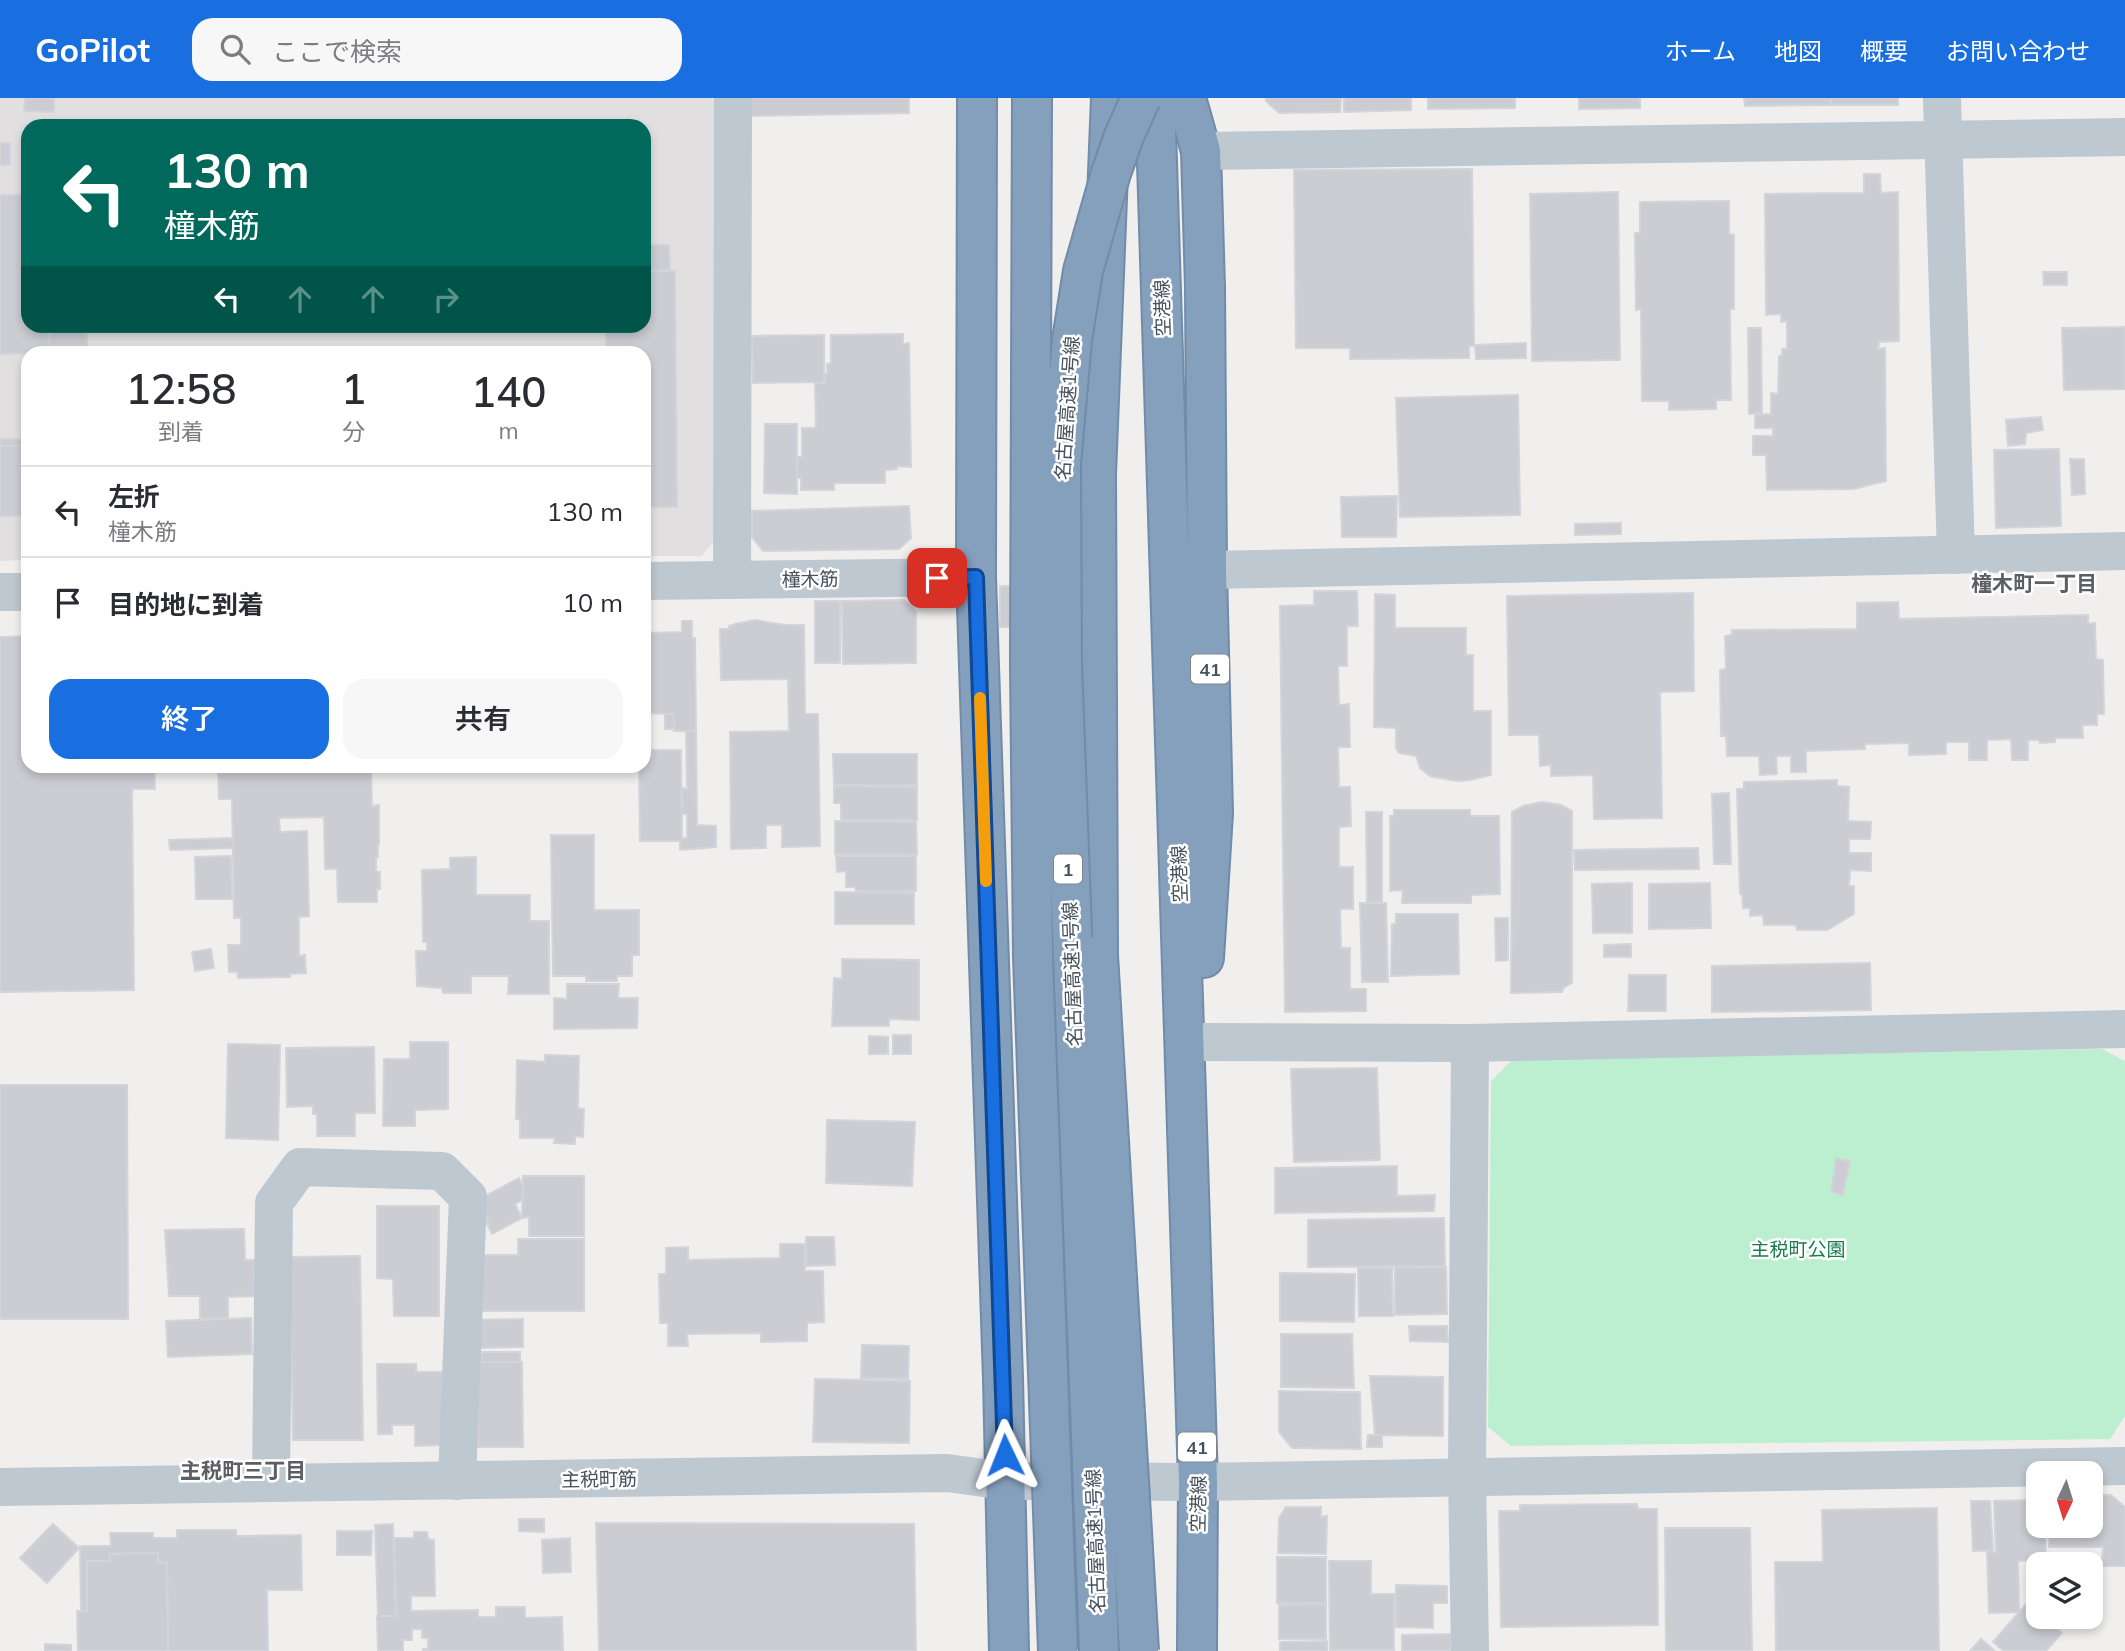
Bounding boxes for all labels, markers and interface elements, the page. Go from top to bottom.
search box [192,18,682,81]
text: GoPilot [35,29,150,70]
icon: search [216,30,254,68]
text: ここで検索 [272,35,402,68]
text: ホーム [1665,36,1736,66]
text: 地図 [1774,36,1822,66]
text: 概要 [1860,36,1908,66]
text: お問い合わせ [1946,36,2090,66]
text: 130 m [164,139,310,200]
icon: left [49,147,140,238]
text: 橦木筋 [164,205,260,245]
street label: 空港線 [1149,279,1175,337]
icon: left [208,280,246,318]
icon: ahead [281,280,319,318]
icon: ahead [354,280,392,318]
icon: right [427,280,465,318]
street label: 名古屋高速1号線 [1050,335,1084,481]
text: 12:58 [126,362,236,415]
text: 1 [341,362,366,415]
text: 140 [471,365,546,418]
text: m [498,416,519,445]
text: 到着 [158,417,204,446]
text: 分 [342,417,365,446]
text: 左折 [108,480,160,513]
icon: left [49,493,87,531]
text: 130 m [547,495,623,528]
text: 橦木筋 [108,517,177,546]
pin [907,548,967,608]
icon: arrive [918,559,956,597]
street label: 橦木筋 [781,567,839,591]
district label: 橦木町一丁目 [1971,570,2097,596]
icon: arrive [49,584,87,622]
text: 10 m [562,586,623,619]
text: 目的地に到着 [108,588,264,621]
road number: 41 [1191,654,1229,684]
button: 終了 [49,679,329,759]
button: 共有 [343,679,623,759]
street label: 空港線 [1166,845,1192,903]
road number: 1 [1054,854,1082,884]
street label: 名古屋高速1号線 [1057,901,1087,1047]
park label: 主税町公園 [1750,1237,1846,1261]
position arrow [968,1418,1042,1492]
road number: 41 [1178,1432,1216,1462]
district label: 主税町三丁目 [180,1457,306,1483]
north arrow [2026,1461,2104,1538]
map controls [2026,1461,2103,1629]
street label: 主税町筋 [561,1466,637,1492]
street label: 名古屋高速1号線 [1080,1468,1110,1614]
street label: 空港線 [1186,1475,1210,1533]
button: layers [2026,1552,2103,1629]

